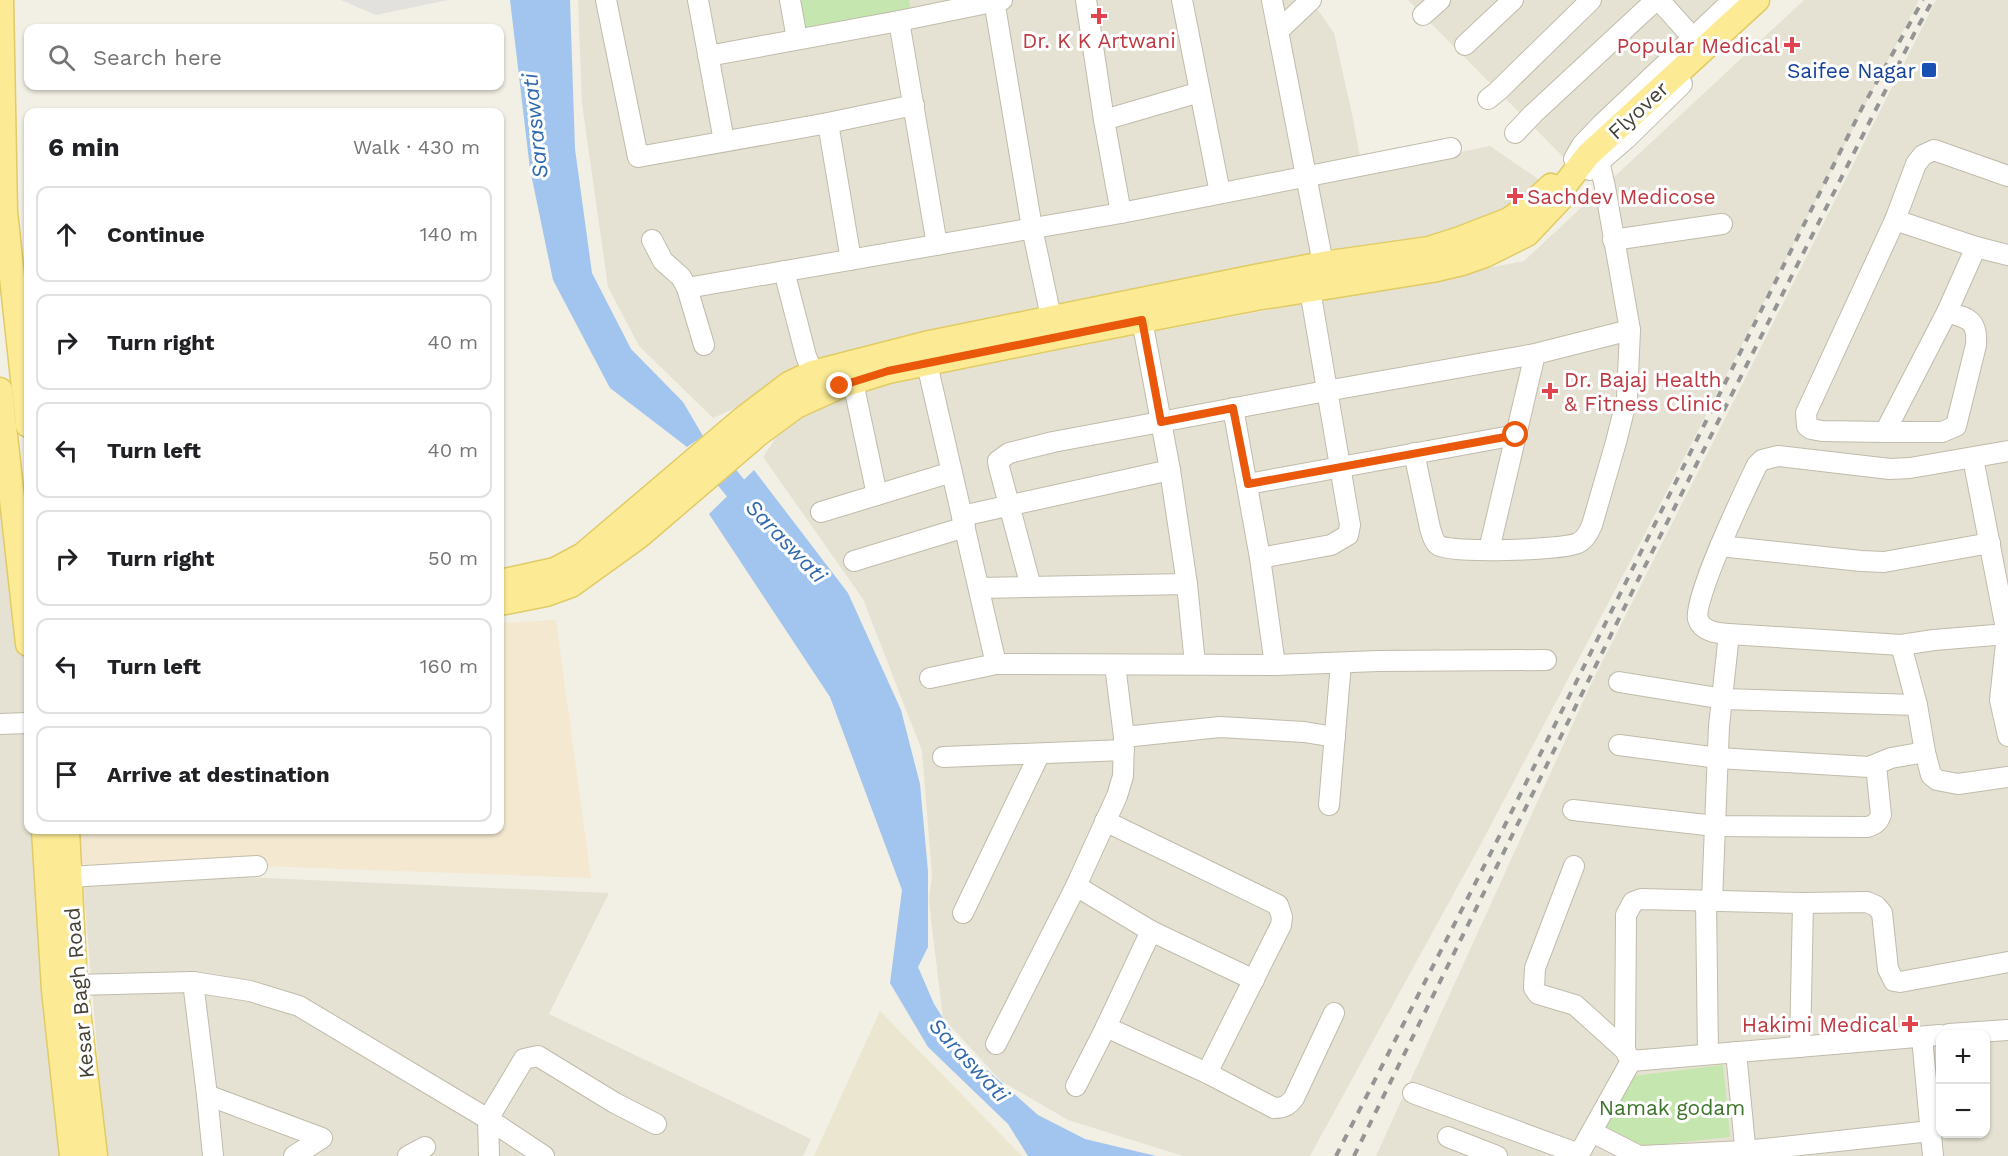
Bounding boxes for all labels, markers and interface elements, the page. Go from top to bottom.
marker: Dr. K K Artwani [1090,7,1108,25]
search box [24,24,504,90]
place label: Dr. K K Artwani [1022,28,1176,53]
place label: Popular Medical [1616,33,1781,58]
marker: Popular Medical [1785,38,1799,52]
icon: search [45,41,78,74]
text: Search here [93,45,222,70]
place label: Saifee Nagar [1787,58,1916,83]
marker: Saifee Nagar [1920,61,1938,79]
water label: Saraswati [517,71,553,180]
street label: Flyover [1603,75,1674,144]
text: 6 min [48,132,120,162]
text: Walk · 430 m [353,135,480,159]
place label: Sachdev Medicose [1527,184,1716,209]
marker: Sachdev Medicose [1508,189,1522,203]
icon: ahead [50,218,83,251]
text: Continue [107,222,205,247]
text: 140 m [420,222,478,246]
icon: right [50,326,83,359]
text: Turn right [107,330,214,355]
text: 40 m [427,330,478,354]
place label: Dr. Bajaj Health & Fitness Clinic [1564,367,1723,416]
route end [826,372,852,398]
marker: Dr. Bajaj Health & Fitness Clinic [1541,382,1559,400]
route start [1502,421,1528,447]
icon: left [50,434,83,467]
text: Turn left [107,438,201,463]
text: 40 m [427,438,478,462]
water label: Saraswati [740,494,833,589]
icon: right [50,542,83,575]
text: Turn right [107,546,214,571]
text: 50 m [428,546,478,570]
icon: left [50,650,83,683]
text: Turn left [107,654,201,679]
text: 160 m [420,654,478,678]
icon: arrive [50,758,83,791]
text: Arrive at destination [107,762,330,787]
street label: Kesar Bagh Road [59,907,99,1079]
place label: Hakimi Medical [1742,1012,1899,1037]
water label: Saraswati [924,1013,1015,1108]
marker: Hakimi Medical [1903,1017,1917,1031]
map controls [1936,1030,1990,1138]
button: + [1936,1030,1990,1084]
button: − [1936,1084,1990,1138]
park label: Namak godam [1599,1095,1745,1120]

